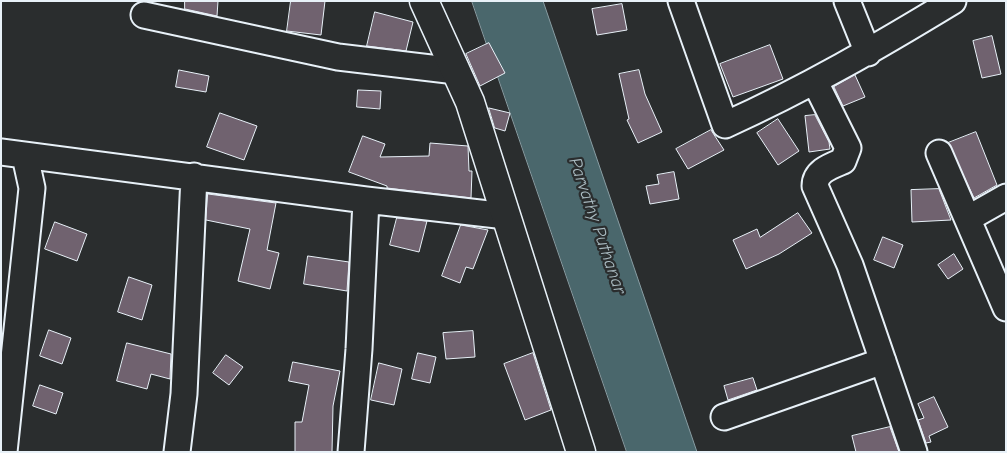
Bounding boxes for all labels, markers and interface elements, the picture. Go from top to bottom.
water label: Parvathy Puthanar [563,155,631,297]

